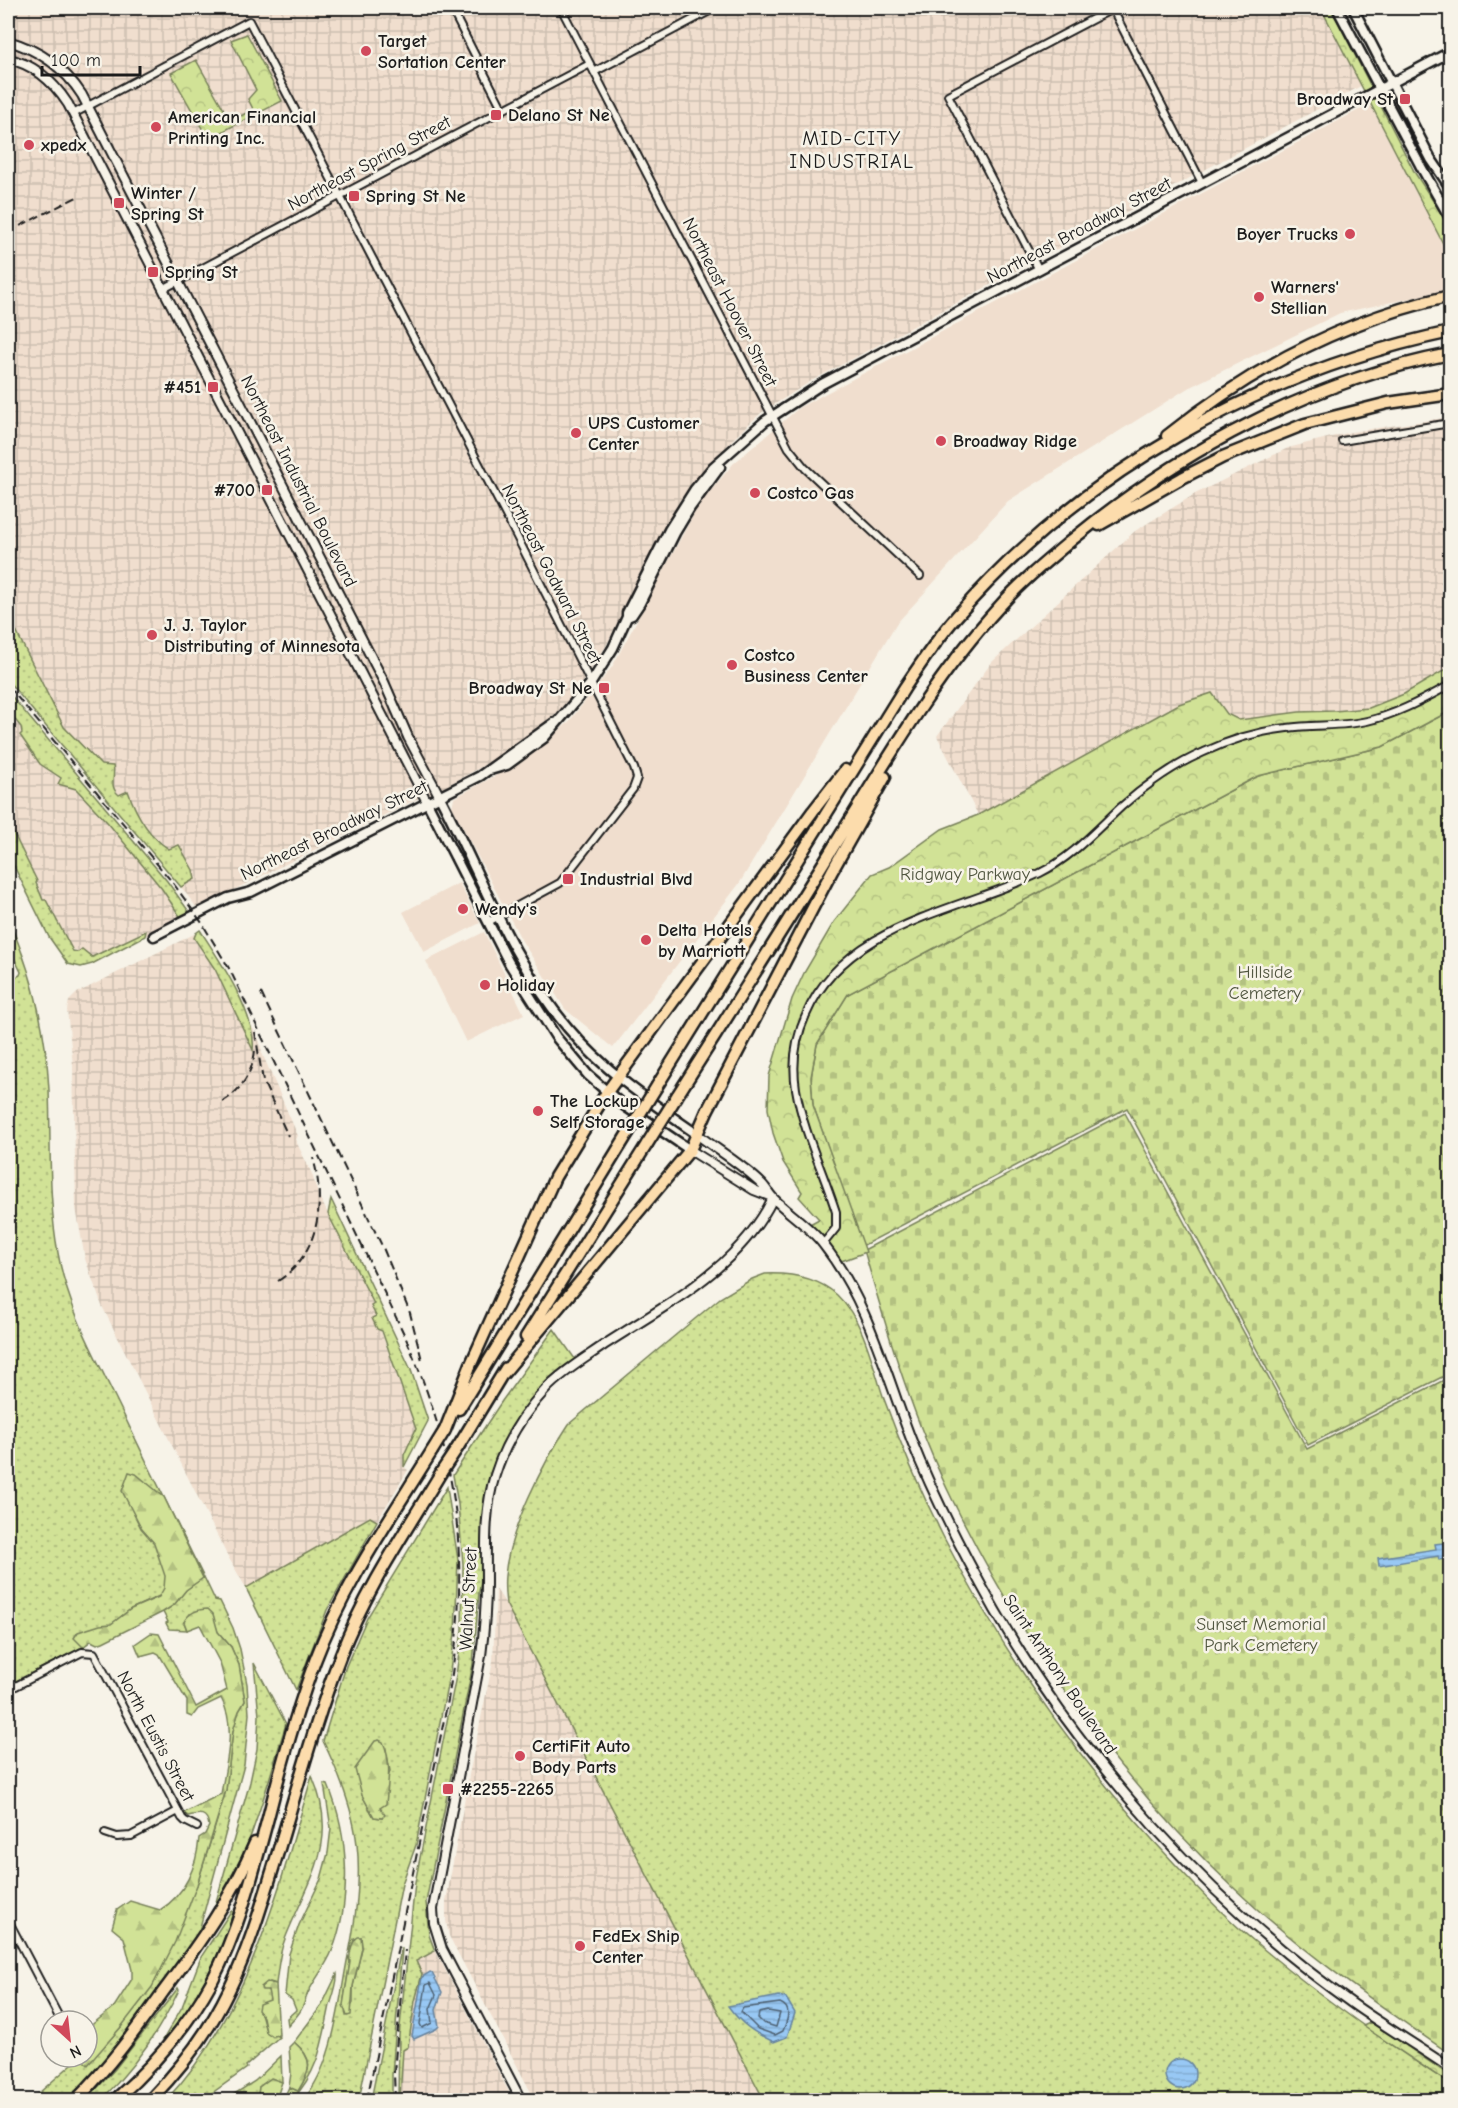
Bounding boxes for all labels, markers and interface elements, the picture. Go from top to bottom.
place label: Target Sortation Center [378,31,507,73]
scale bar [42,39,140,77]
marker: Target Sortation Center [359,44,373,58]
text: 100 m [51,50,101,71]
place label: Broadway St [1296,89,1394,110]
marker: Broadway St [1398,92,1412,106]
place label: Delano St Ne [508,105,610,126]
place label: American Financial Printing Inc. [168,107,316,149]
marker: Delano St Ne [489,108,503,122]
street label: Northeast Spring Street [284,111,455,215]
marker: American Financial Printing Inc. [149,120,163,134]
district label: MID-CITY INDUSTRIAL [789,127,915,173]
place label: xpedx [40,135,86,156]
marker: xpedx [22,138,36,152]
street label: Northeast Broadway Street [984,173,1176,288]
place label: Winter / Spring St [131,183,205,225]
place label: Spring St Ne [366,186,466,207]
marker: Spring St Ne [347,189,361,203]
marker: Winter / Spring St [112,196,126,210]
street label: Northeast Hoover Street [678,214,782,391]
place label: Boyer Trucks [1237,224,1338,245]
marker: Boyer Trucks [1343,227,1357,241]
place label: Spring St [165,262,239,283]
marker: Spring St [146,265,160,279]
place label: Warners' Stellian [1271,277,1339,319]
marker: Warners' Stellian [1252,290,1266,304]
street label: Northeast Industrial Boulevard [236,372,361,590]
place label: #451 [163,377,201,398]
marker: #451 [206,380,220,394]
place label: UPS Customer Center [588,413,700,455]
marker: UPS Customer Center [569,426,583,440]
place label: Broadway Ridge [953,431,1077,452]
marker: Broadway Ridge [934,434,948,448]
place label: #700 [214,480,255,501]
street label: Northeast Godward Street [497,481,607,668]
marker: #700 [260,483,274,497]
place label: Costco Gas [767,483,854,504]
marker: Costco Gas [748,486,762,500]
place label: J. J. Taylor Distributing of Minnesota [164,615,360,657]
marker: J. J. Taylor Distributing of Minnesota [145,628,159,642]
place label: Costco Business Center [744,645,868,687]
marker: Costco Business Center [725,658,739,672]
place label: Broadway St Ne [468,678,592,699]
marker: Broadway St Ne [597,681,611,695]
street label: Northeast Broadway Street [237,776,432,885]
park label: Ridgway Parkway [900,864,1031,885]
place label: Industrial Blvd [580,869,693,890]
marker: Industrial Blvd [561,872,575,886]
place label: Wendy's [475,899,537,920]
marker: Wendy's [456,902,470,916]
place label: Delta Hotels by Marriott [658,920,752,962]
marker: Delta Hotels by Marriott [639,933,653,947]
park label: Hillside Cemetery [1229,962,1302,1004]
place label: Holiday [497,975,555,996]
marker: Holiday [478,978,492,992]
place label: The Lockup Self Storage [550,1091,644,1133]
marker: The Lockup Self Storage [531,1104,545,1118]
street label: Walnut Street [455,1546,482,1651]
street label: Saint Anthony Boulevard [998,1590,1121,1758]
park label: Sunset Memorial Park Cemetery [1196,1614,1326,1656]
street label: North Eustis Street [112,1667,199,1806]
place label: CertiFit Auto Body Parts [532,1736,630,1778]
marker: CertiFit Auto Body Parts [513,1749,527,1763]
place label: #2255-2265 [460,1779,554,1800]
marker: #2255-2265 [441,1782,455,1796]
place label: FedEx Ship Center [592,1926,680,1968]
marker: FedEx Ship Center [573,1939,587,1953]
north arrow [39,2009,99,2069]
text: N [67,2041,84,2062]

